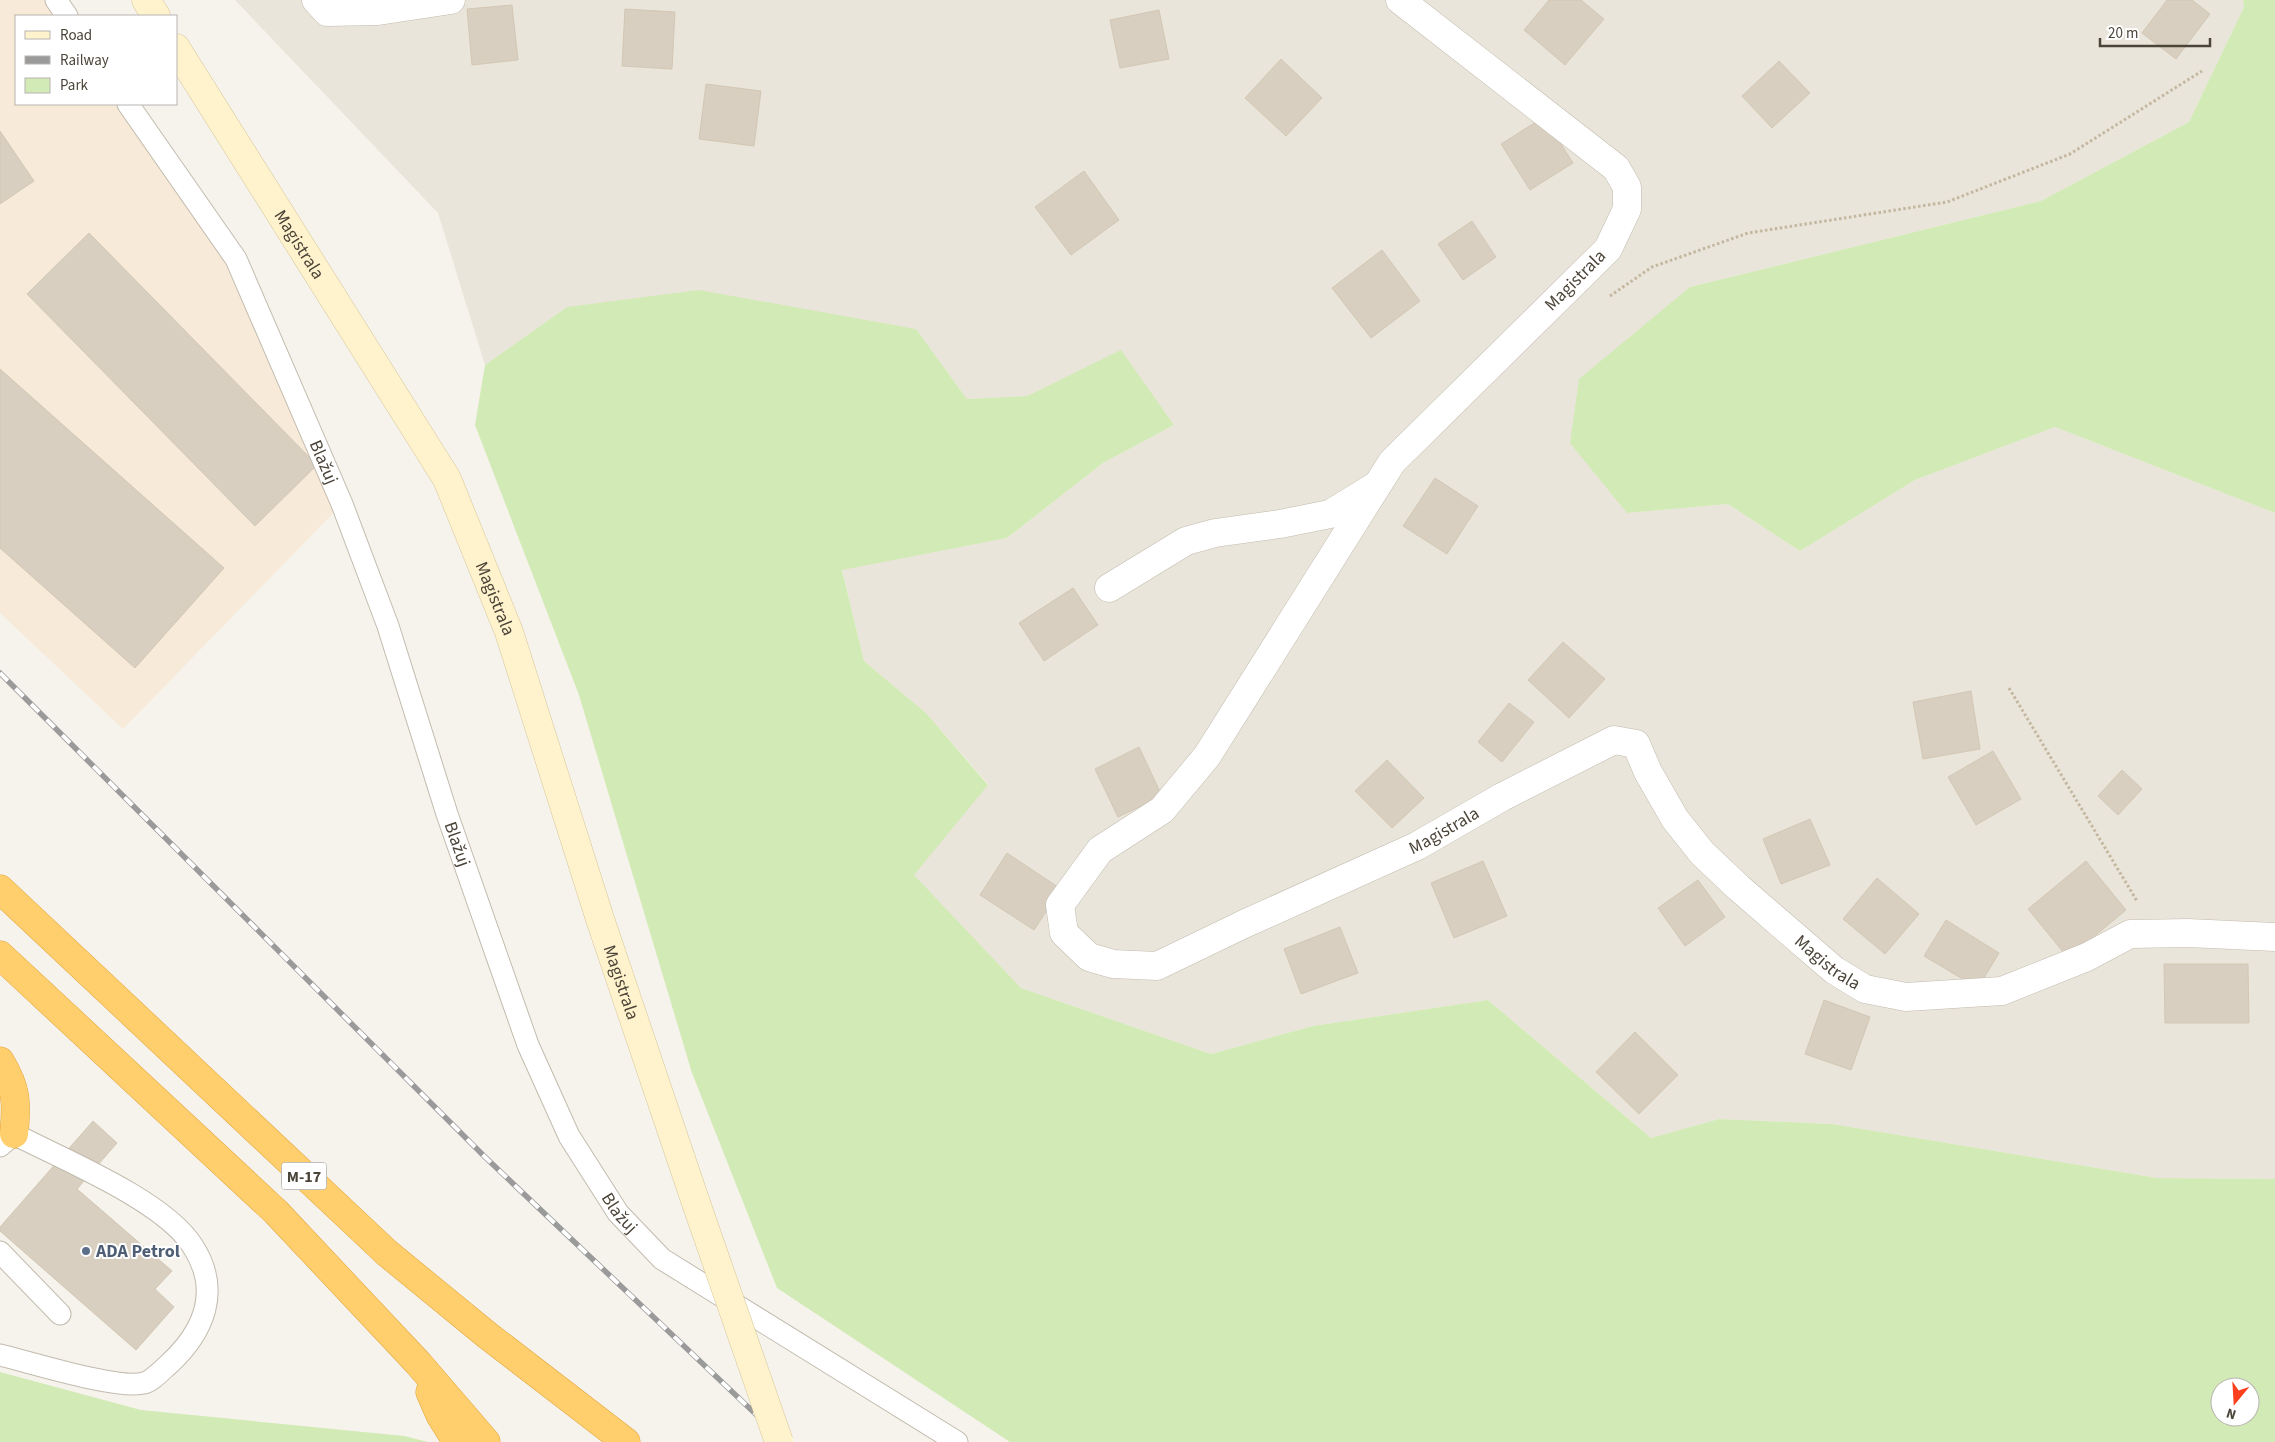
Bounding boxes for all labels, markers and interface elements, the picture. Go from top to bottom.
legend [15,15,178,105]
scale bar [2100,15,2210,47]
text: 20 m [2108,23,2138,44]
text: Road [60,25,92,46]
text: Railway [60,50,109,71]
text: Park [60,75,89,96]
street label: Magistrala [268,205,330,284]
street label: Magistrala [1539,244,1612,317]
street label: Blažuj [303,436,344,488]
street label: Magistrala [469,558,521,639]
street label: Magistrala [1405,801,1484,861]
street label: Blažuj [438,818,476,870]
street label: Magistrala [1789,929,1865,996]
street label: Magistrala [597,942,645,1023]
road number: M-17 [282,1162,326,1190]
street label: Blažuj [595,1188,643,1239]
place label: ADA Petrol [95,1239,180,1264]
marker: ADA Petrol [80,1245,92,1257]
north arrow [2210,1377,2260,1427]
text: N [2224,1402,2239,1424]

